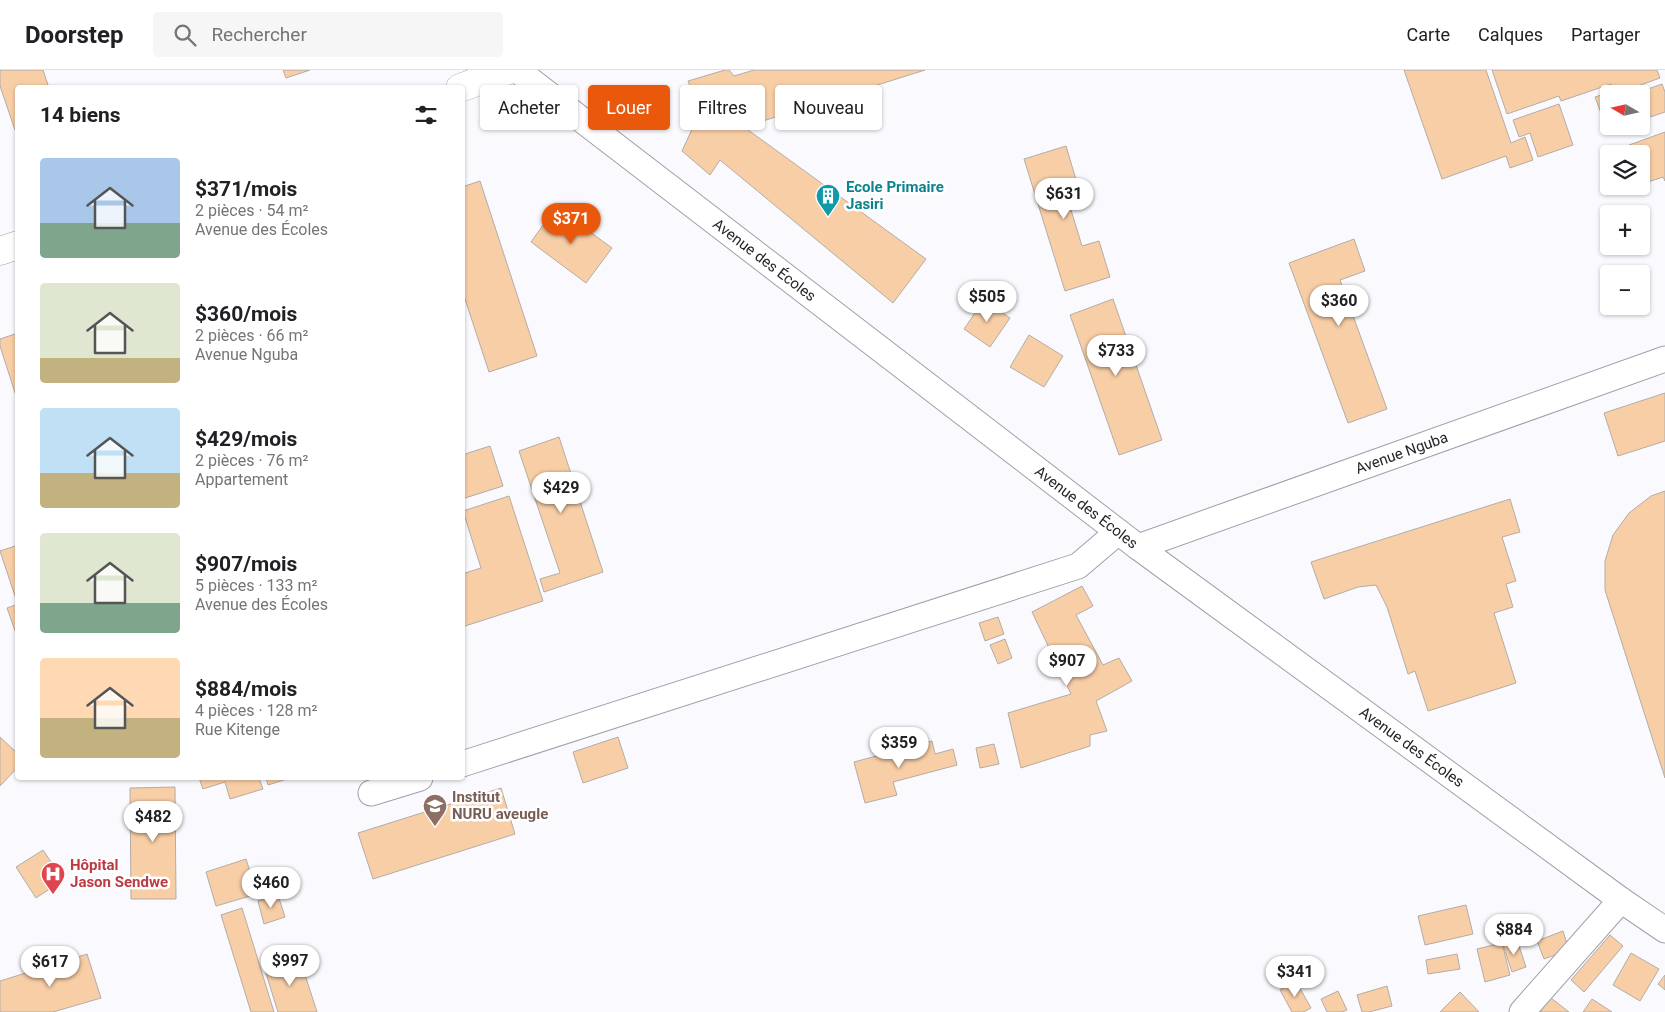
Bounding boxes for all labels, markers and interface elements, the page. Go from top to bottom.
search box [153,12,503,57]
text: Doorstep [25,21,123,49]
icon: search [171,21,199,49]
text: Rechercher [211,23,307,46]
text: Carte [1407,24,1450,45]
text: Calques [1478,24,1543,45]
text: Partager [1571,24,1640,45]
chip: Acheter [480,85,578,130]
chip: Louer [588,85,670,130]
chip: Filtres [680,85,765,130]
chip: Nouveau [775,85,882,130]
north arrow [1600,85,1650,135]
map controls [1600,85,1650,315]
icon: filters [412,101,440,129]
text: 14 biens [40,103,121,127]
button: layers [1600,145,1650,195]
text: $371/mois [195,177,297,201]
icon: home [80,178,140,238]
place label: Ecole Primaire Jasiri [846,178,944,213]
pin: $631 [1034,178,1094,220]
building icon: Ecole Primaire Jasiri [815,183,841,217]
text: $631 [1046,184,1082,203]
text: 2 pièces · 54 m² [195,201,308,220]
pin: $371 [541,202,601,245]
button: + [1600,205,1650,255]
text: $371 [553,209,589,228]
street label: Avenue des Écoles [709,215,819,305]
text: Avenue des Écoles [195,220,328,239]
button: − [1600,265,1650,315]
pin: $505 [957,280,1017,323]
pin: $360 [1309,284,1369,327]
text: $505 [969,287,1005,306]
text: $360 [1321,291,1357,310]
text: $360/mois [195,302,297,326]
icon: home [80,303,140,363]
text: 2 pièces · 66 m² [195,326,308,345]
pin: $733 [1086,334,1146,377]
text: $733 [1098,341,1134,360]
text: Avenue Nguba [195,345,298,364]
text: $429/mois [195,427,297,451]
icon: home [80,428,140,488]
street label: Avenue Nguba [1353,428,1450,478]
text: 2 pièces · 76 m² [195,451,308,470]
street label: Avenue des Écoles [1031,462,1141,553]
text: Appartement [195,470,288,489]
pin: $429 [531,472,591,514]
text: $429 [543,478,579,497]
text: $907/mois [195,552,297,576]
icon: home [80,553,140,613]
text: 5 pièces · 133 m² [195,576,317,595]
text: Avenue des Écoles [195,595,328,614]
pin: $907 [1037,644,1097,687]
text: $907 [1049,651,1085,670]
text: $884/mois [195,677,297,701]
icon: home [80,678,140,738]
text: 4 pièces · 128 m² [195,701,317,720]
street label: Avenue des Écoles [1356,703,1467,791]
text: Rue Kitenge [195,720,280,739]
pin: $359 [869,726,929,769]
text: $359 [881,733,917,752]
place label: Institut NURU aveugle [452,788,548,823]
school or university icon: Institut NURU aveugle [422,793,448,827]
pin: $482 [123,800,183,843]
text: $482 [135,807,171,826]
place label: Hôpital Jason Sendwe [70,856,168,891]
hospital icon: Hôpital Jason Sendwe [40,861,66,895]
pin: $460 [241,866,301,909]
text: $460 [253,873,289,892]
pin: $884 [1484,914,1544,956]
text: $884 [1496,920,1532,939]
pin: $997 [260,944,320,987]
pin: $617 [20,946,80,988]
text: $997 [272,951,308,970]
text: $617 [32,952,68,971]
pin: $341 [1265,956,1325,998]
text: $341 [1277,962,1313,981]

